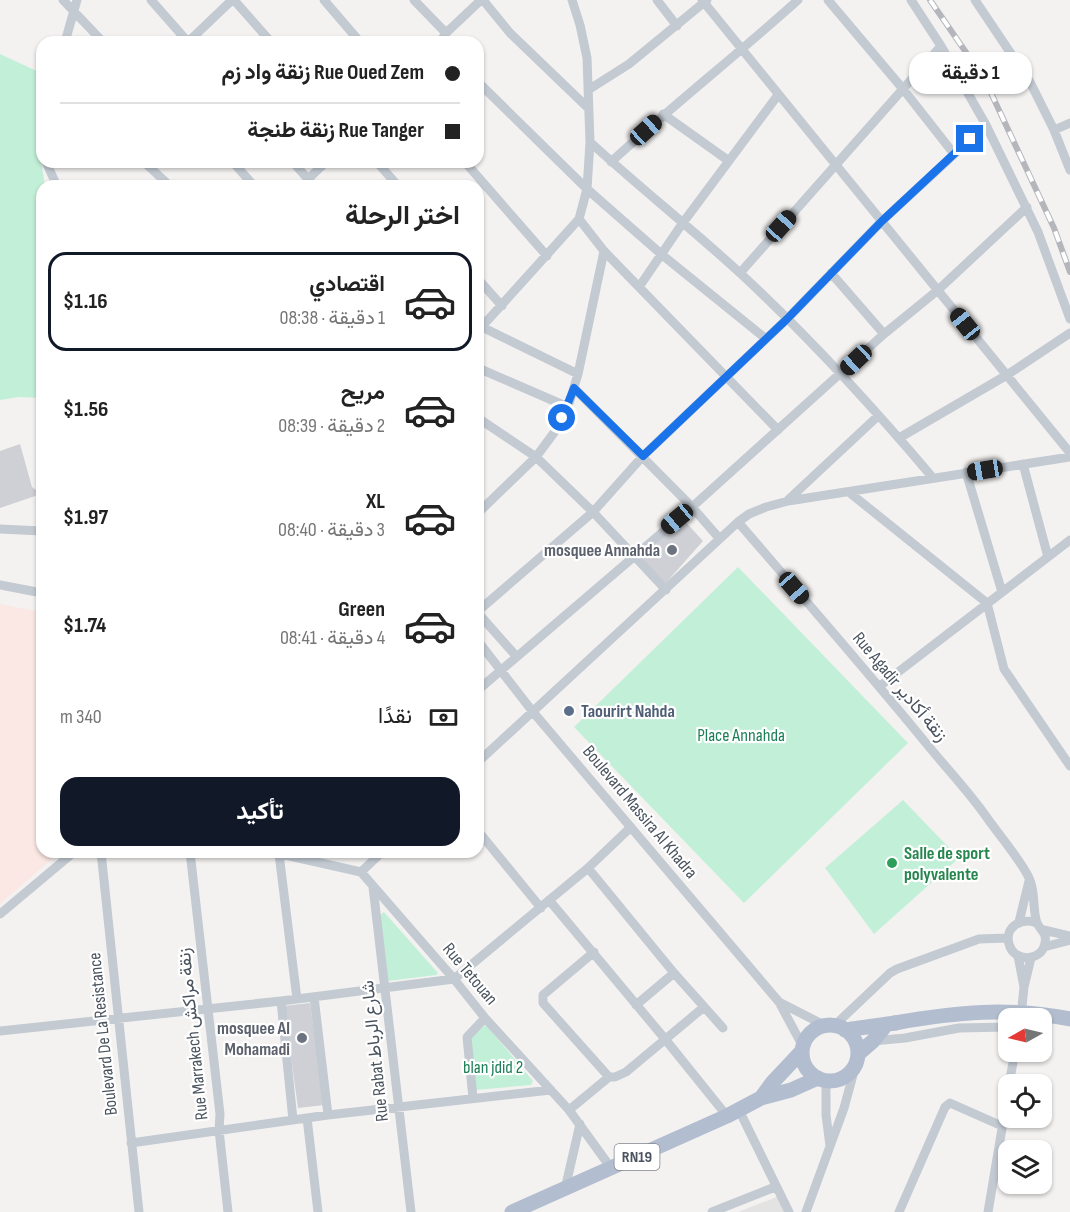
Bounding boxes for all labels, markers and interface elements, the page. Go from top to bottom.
callout: 1 دقيقة [908,52,1032,94]
text: Rue Oued Zem زنقة واد زم [221,59,424,86]
text: 1 دقيقة [941,61,1000,85]
car [627,111,665,149]
text: Rue Tanger زنقة طنجة [247,117,424,144]
route end [956,125,983,152]
text: اختر الرحلة [345,200,460,232]
car [762,207,800,245]
text: اقتصادي [309,271,385,298]
icon: car [403,275,457,329]
text: $1.16 [63,288,108,315]
car [947,304,983,344]
text: 1 دقيقة · 08:38 [280,306,385,330]
car [837,341,875,379]
text: مريح [341,379,385,406]
icon: car [403,383,457,437]
text: $1.56 [63,396,108,423]
route start [548,404,575,431]
text: 2 دقيقة · 08:39 [278,414,385,438]
car [966,458,1004,482]
text: XL [366,488,385,515]
icon: car [403,491,457,545]
car [657,501,697,537]
text: $1.97 [63,504,108,531]
text: 3 دقيقة · 08:40 [278,518,385,542]
place label: mosquee Annahda [544,540,660,561]
marker: mosquee Annahda [665,543,679,557]
car [775,569,813,607]
text: Green [338,596,385,623]
icon: car [403,599,457,653]
text: $1.74 [63,612,106,639]
text: 4 دقيقة · 08:41 [280,626,385,650]
street label: Rue Agadir زنقة أكادير [848,628,952,746]
icon: cash [427,701,460,734]
place label: Taourirt Nahda [581,701,675,722]
text: نقدًا [378,703,412,730]
marker: Taourirt Nahda [562,704,576,718]
text: 340 m [60,705,102,729]
park label: Place Annahda [697,725,785,746]
street label: Boulevard Massira Al Khadra [578,741,702,883]
button: تأكيد [60,777,460,846]
place label: Salle de sport polyvalente [904,843,990,885]
marker: Salle de sport polyvalente [885,856,899,870]
street label: Rue Tetouan [438,939,502,1009]
street label: Rue Marrakech زنقة مراكش [174,947,212,1121]
street label: Boulevard De La Resistance [84,951,122,1117]
street label: Rue Rabat شارع الرباط [357,979,394,1123]
north arrow [998,1008,1052,1062]
map controls [998,1008,1052,1194]
place label: mosquee Al Mohamadi [217,1018,290,1060]
marker: mosquee Al Mohamadi [295,1031,309,1045]
park label: blan jdid 2 [463,1057,523,1078]
button: locate [998,1074,1052,1128]
button: layers [998,1140,1052,1194]
road number: RN19 [614,1144,660,1170]

